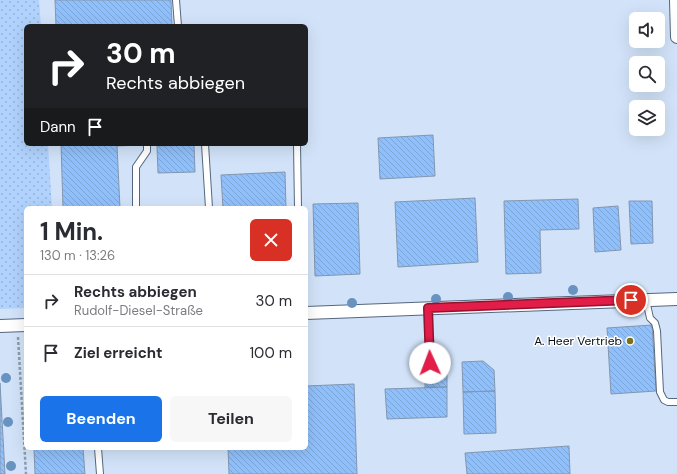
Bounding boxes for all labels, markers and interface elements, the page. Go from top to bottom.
map controls [629,12,665,136]
button: sound [629,12,665,48]
text: 30 m [106,35,176,72]
icon: right [40,40,92,92]
button: search [629,56,665,92]
text: Rechts abbiegen [106,71,245,95]
button: layers [629,100,665,136]
icon: arrive [84,116,106,138]
text: Dann [40,117,76,137]
text: 1 Min. [40,216,103,247]
button: close [250,219,292,261]
text: 130 m · 13:26 [40,247,115,264]
text: Rechts abbiegen [74,282,197,302]
pin [614,283,648,317]
icon: arrive [620,289,642,311]
icon: right [40,290,62,312]
text: 30 m [256,291,292,311]
text: Rudolf-Diesel-Straße [74,302,203,319]
place label: A. Heer Vertrieb [534,333,622,349]
marker: A. Heer Vertrieb [625,336,635,346]
icon: arrive [40,342,62,364]
position arrow [409,342,451,384]
text: Ziel erreicht [74,343,163,363]
text: 100 m [249,343,292,363]
button: Beenden [40,396,162,442]
button: Teilen [170,396,292,442]

